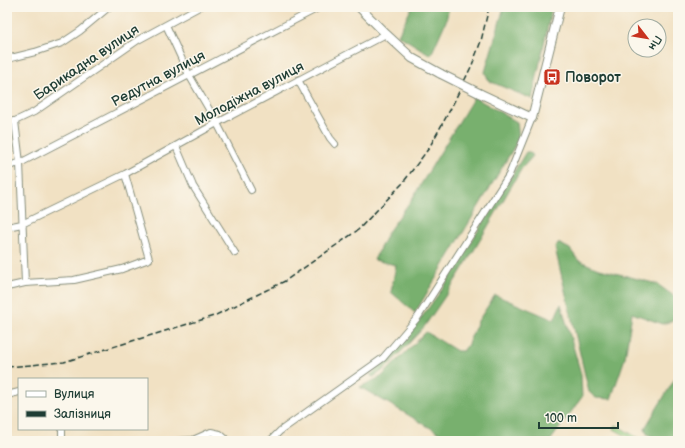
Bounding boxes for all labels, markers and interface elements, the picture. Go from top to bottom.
north arrow [627,18,667,58]
street label: Барикадна вулиця [30,21,142,104]
text: Пн [646,33,664,53]
street label: Редутна вулиця [108,46,208,110]
street label: Молодіжна вулиця [192,57,307,129]
bus stop icon: Поворот [542,67,562,87]
place label: Поворот [565,69,621,86]
legend [18,378,148,430]
text: Вулиця [54,387,95,402]
scale bar [539,404,618,430]
text: Залізниця [54,407,111,422]
text: 100 m [545,411,577,426]

